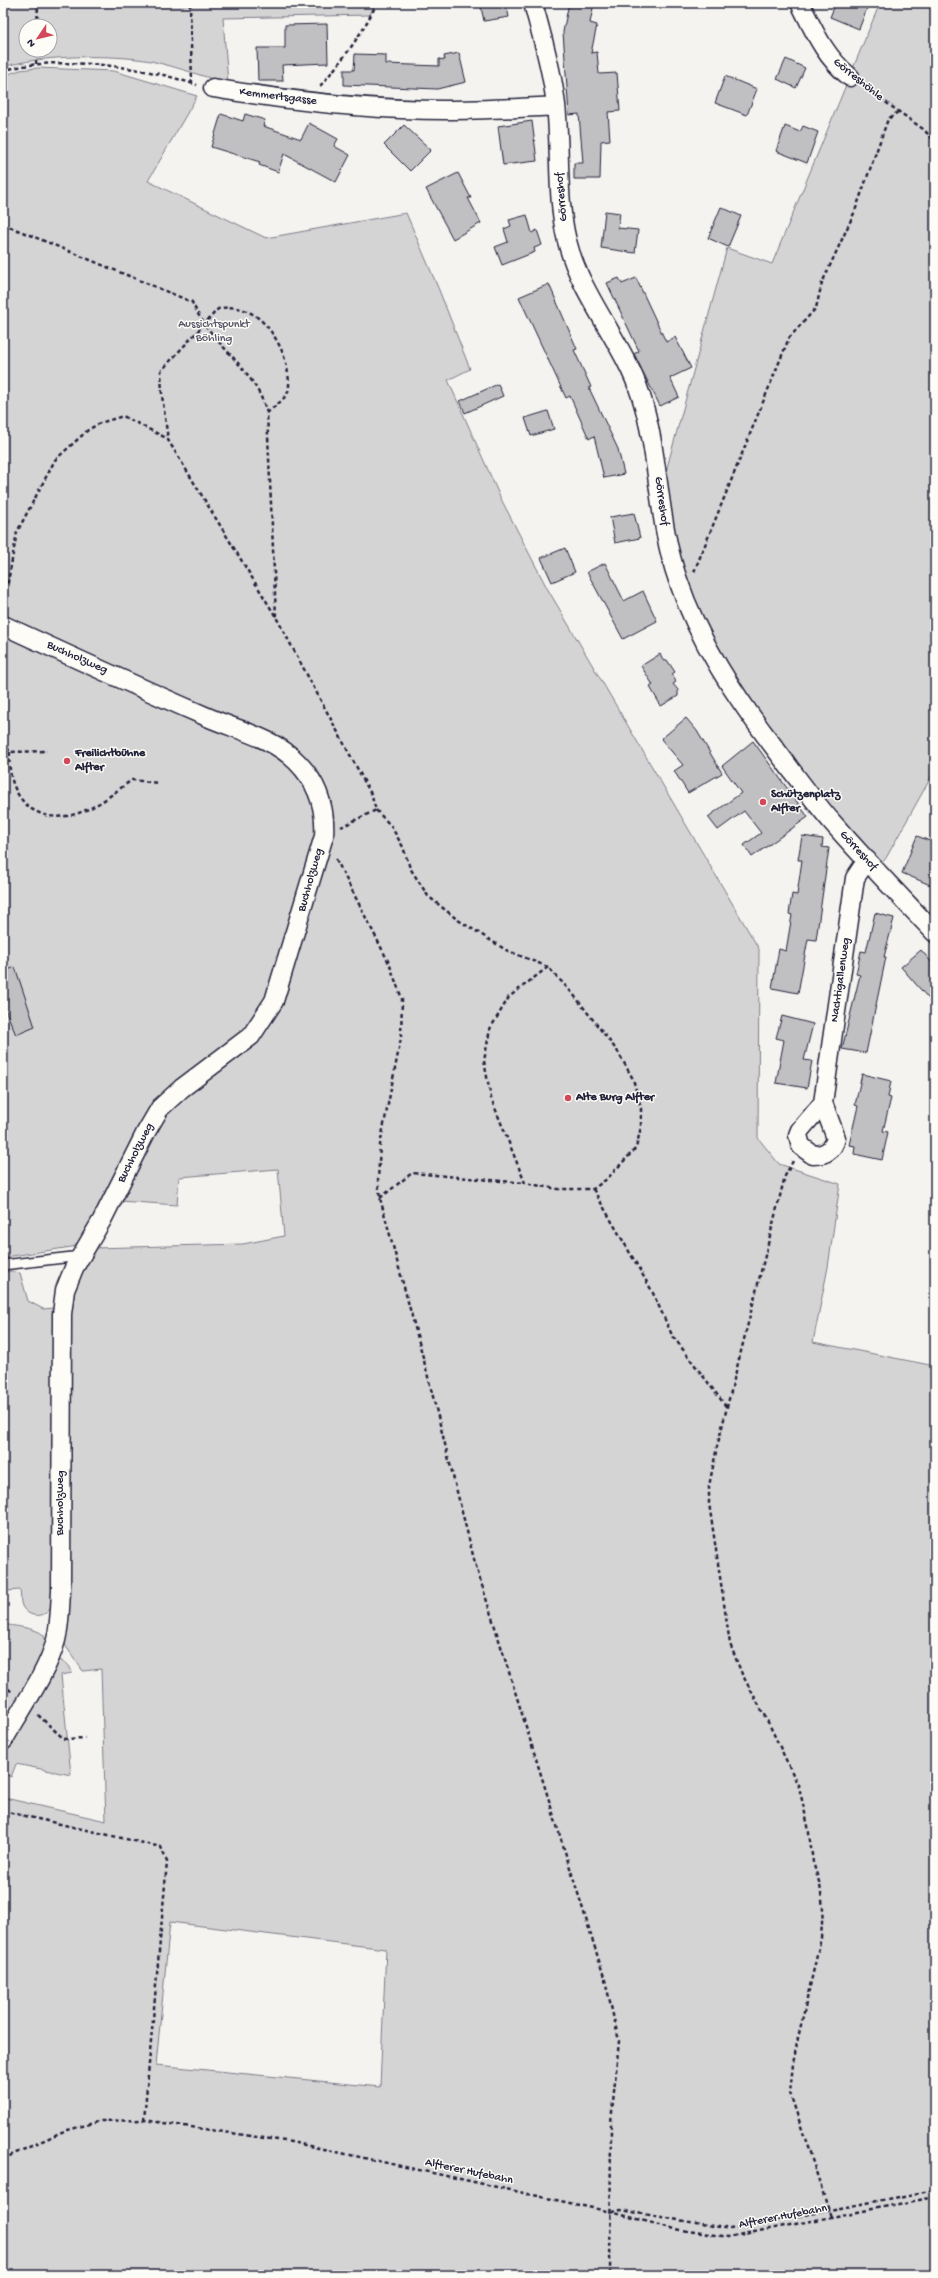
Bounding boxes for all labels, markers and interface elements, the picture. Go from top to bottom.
north arrow [18,18,58,58]
text: N [24,36,38,49]
street label: Görreshöhle [830,55,887,105]
street label: Kemmertsgasse [238,85,318,109]
street label: Görreshof [553,171,571,222]
park label: Aussichtspunkt Böhling [178,318,251,346]
street label: Görreshof [651,476,672,528]
street label: Buchholzweg [43,638,110,678]
place label: Freilichtbühne Alfter [74,747,146,775]
marker: Freilichtbühne Alfter [62,756,72,766]
place label: Schützenplatz Alfter [770,788,841,816]
marker: Schützenplatz Alfter [758,797,768,807]
street label: Görreshof [836,828,881,875]
street label: Buchholzweg [295,847,327,914]
street label: Nachtigallenweg [828,937,854,1023]
place label: Alte Burg Alfter [575,1091,656,1105]
marker: Alte Burg Alfter [563,1093,573,1103]
street label: Buchholzweg [115,1121,157,1186]
street label: Buchholzweg [54,1470,68,1537]
street label: Alfterer Hufebahn [424,2156,515,2188]
street label: Alfterer Hufebahn [738,2202,829,2232]

